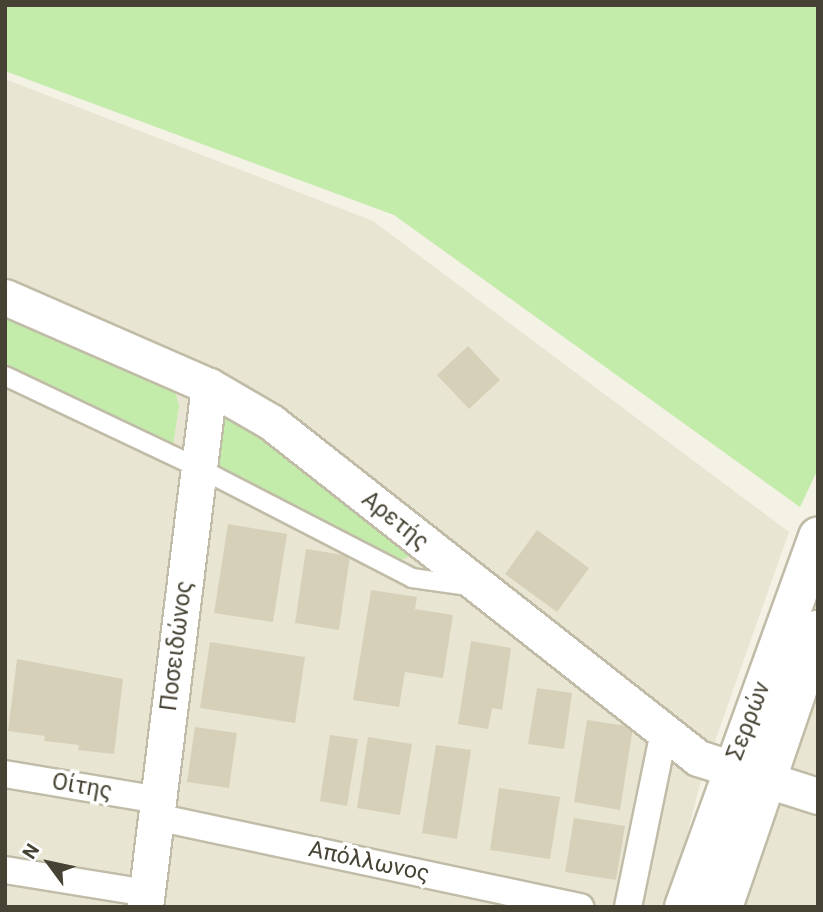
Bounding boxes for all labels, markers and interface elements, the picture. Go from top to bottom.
street label: Αρετής [356,486,434,556]
street label: Ποσειδώνος [155,579,199,713]
street label: Σερρών [721,678,777,764]
street label: Οίτης [50,768,114,806]
north arrow [14,828,84,898]
street label: Απόλλωνος [306,836,432,888]
text: N [18,839,44,863]

